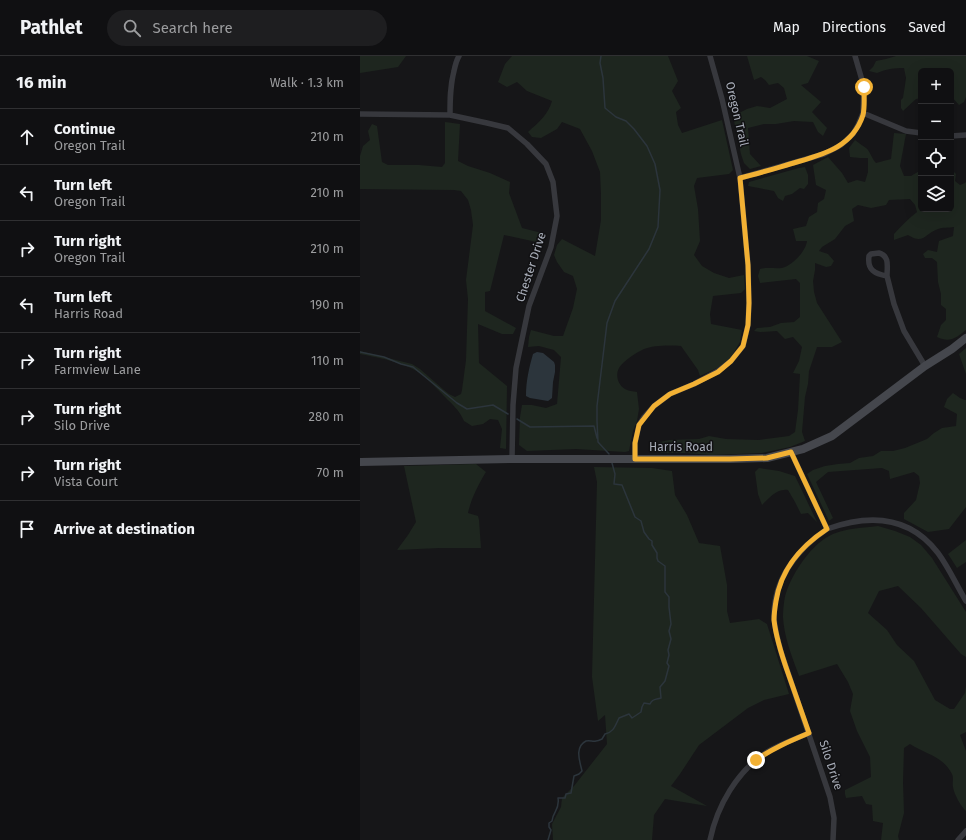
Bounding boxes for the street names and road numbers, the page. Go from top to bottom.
street label: Oregon Trail [723,80,751,148]
street label: Chester Drive [513,230,549,304]
street label: Harris Road [649,440,713,454]
street label: Silo Drive [816,738,846,792]

